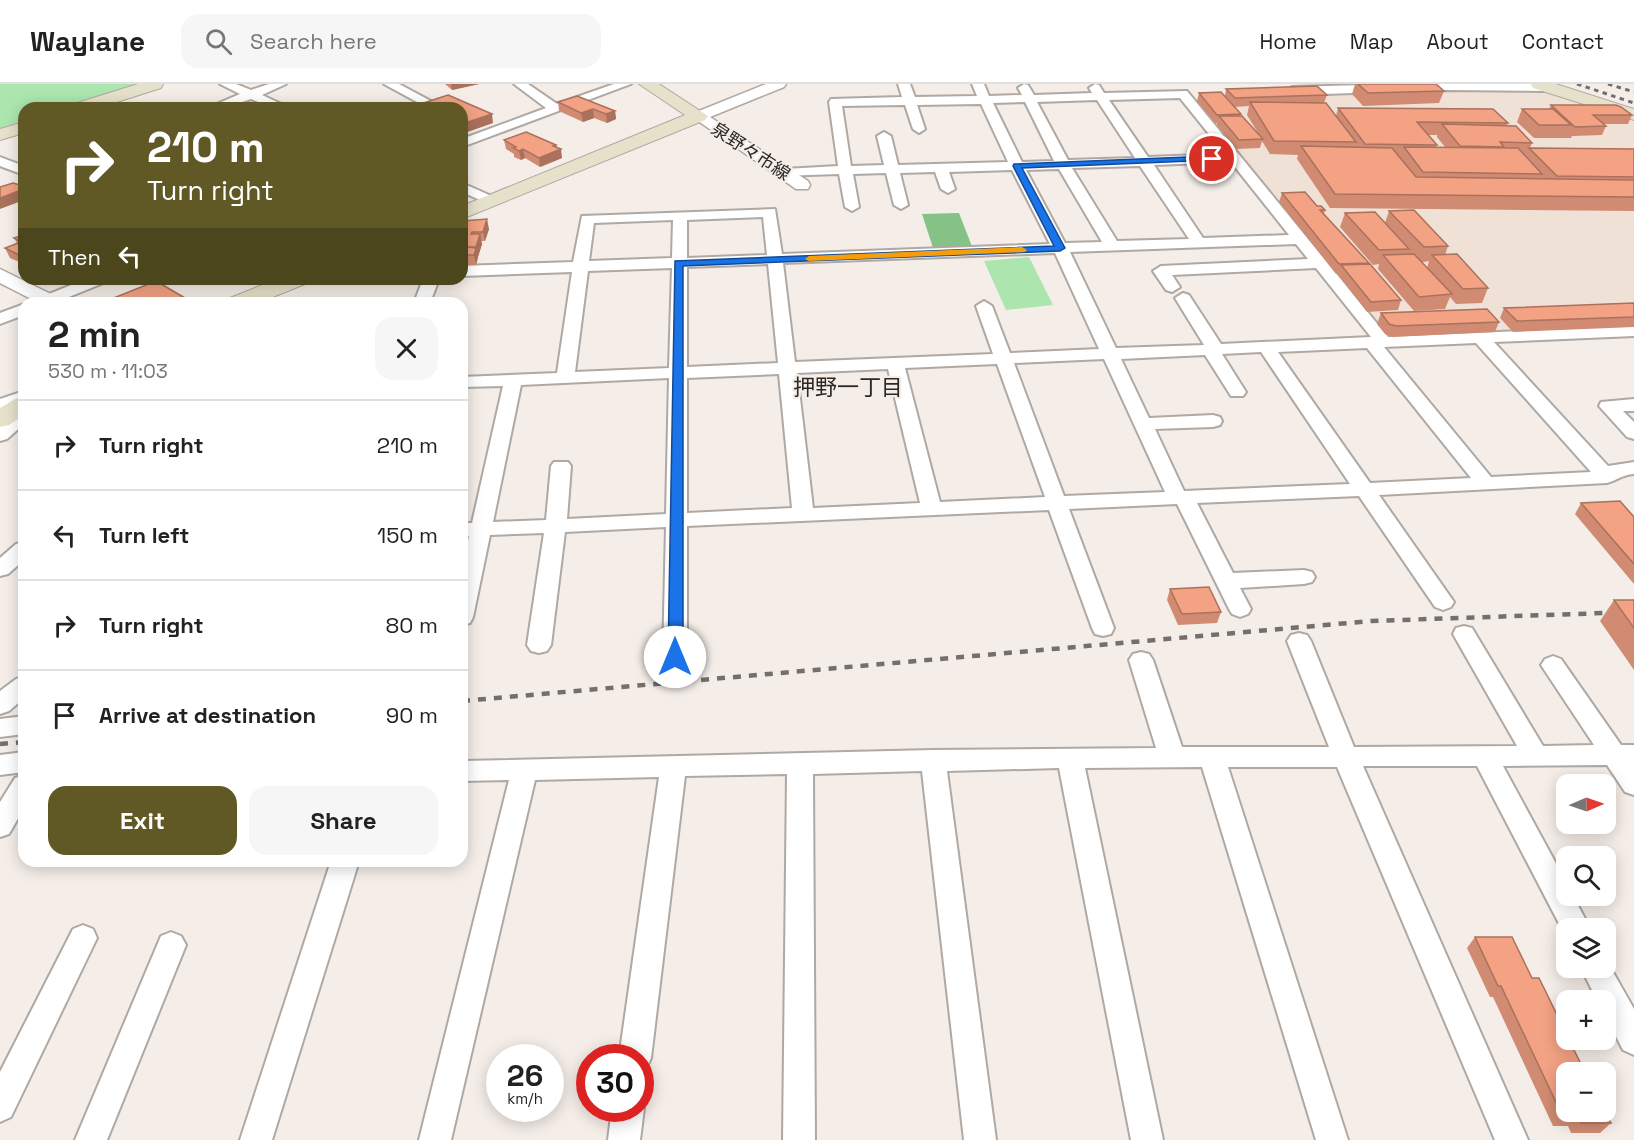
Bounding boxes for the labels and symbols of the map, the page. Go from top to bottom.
street label: 泉野々市線 [707,117,795,185]
pin [1186,133,1237,184]
district label: 押野一丁目 [793,373,903,401]
position arrow [643,625,707,689]
north arrow [1556,774,1616,834]
speed limit sign: 30 [576,1044,654,1122]

